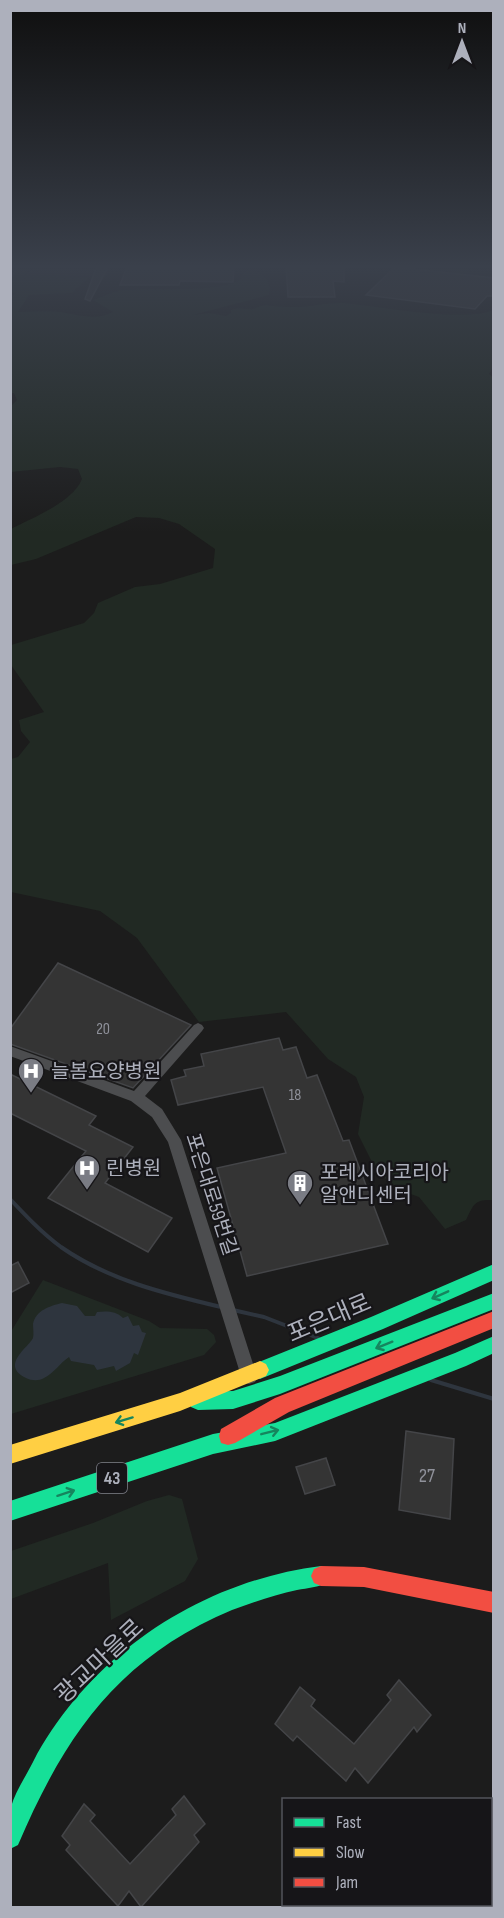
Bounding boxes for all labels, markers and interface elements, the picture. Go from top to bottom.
north arrow [432,12,492,72]
text: N [458,19,466,38]
house number: 20 [96,1020,110,1039]
hospital icon: 늘봄요양병원 [16,1056,46,1094]
place label: 늘봄요양병원 [51,1060,161,1084]
house number: 18 [289,1086,301,1105]
street label: 포은대로59번길 [180,1130,242,1259]
hospital icon: 린병원 [72,1153,102,1191]
place label: 린병원 [106,1157,161,1181]
place label: 포레시아코리아 알앤디센터 [320,1161,449,1208]
building icon: 포레시아코리아 알앤디센터 [285,1168,315,1206]
street label: 포은대로 [283,1288,376,1349]
one-way arrow [431,1290,450,1301]
one-way arrow [376,1341,394,1352]
one-way arrow [115,1415,134,1426]
one-way arrow [260,1426,279,1438]
road number: 43 [97,1463,127,1493]
house number: 27 [419,1464,435,1488]
one-way arrow [56,1486,75,1497]
street label: 광교마을로 [49,1613,150,1710]
legend [282,1798,492,1906]
text: Fast [336,1812,362,1833]
text: Slow [336,1842,365,1863]
text: Jam [335,1872,358,1893]

